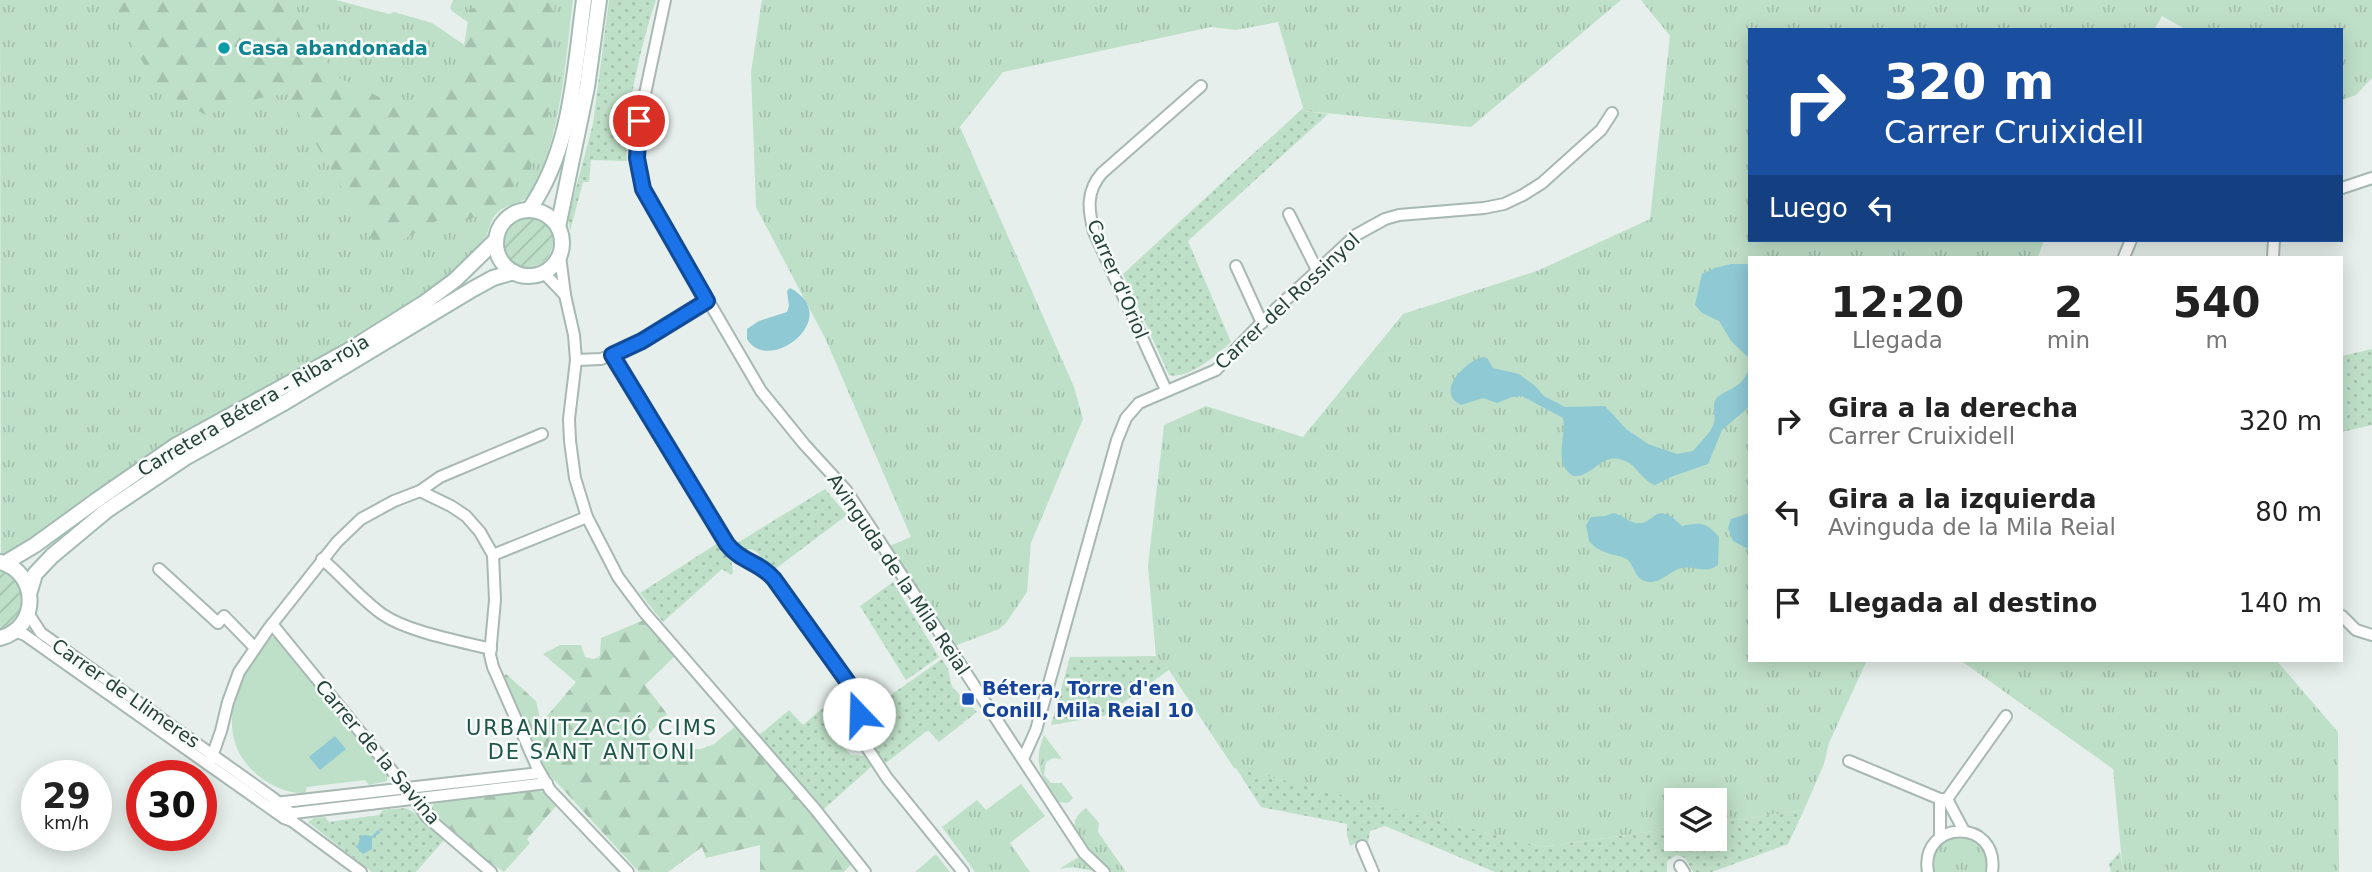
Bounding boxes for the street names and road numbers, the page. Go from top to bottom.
street label: Carrer d'Oriol [1083,216,1153,342]
street label: Carrer del Rossinyol [1210,228,1364,374]
street label: Carretera Bétera - Riba-roja [133,330,373,480]
street label: Avinguda de la Mila Reial [823,469,975,679]
street label: Carrer de Llimeres [48,634,204,752]
street label: Carrer de la Savina [311,675,445,829]

